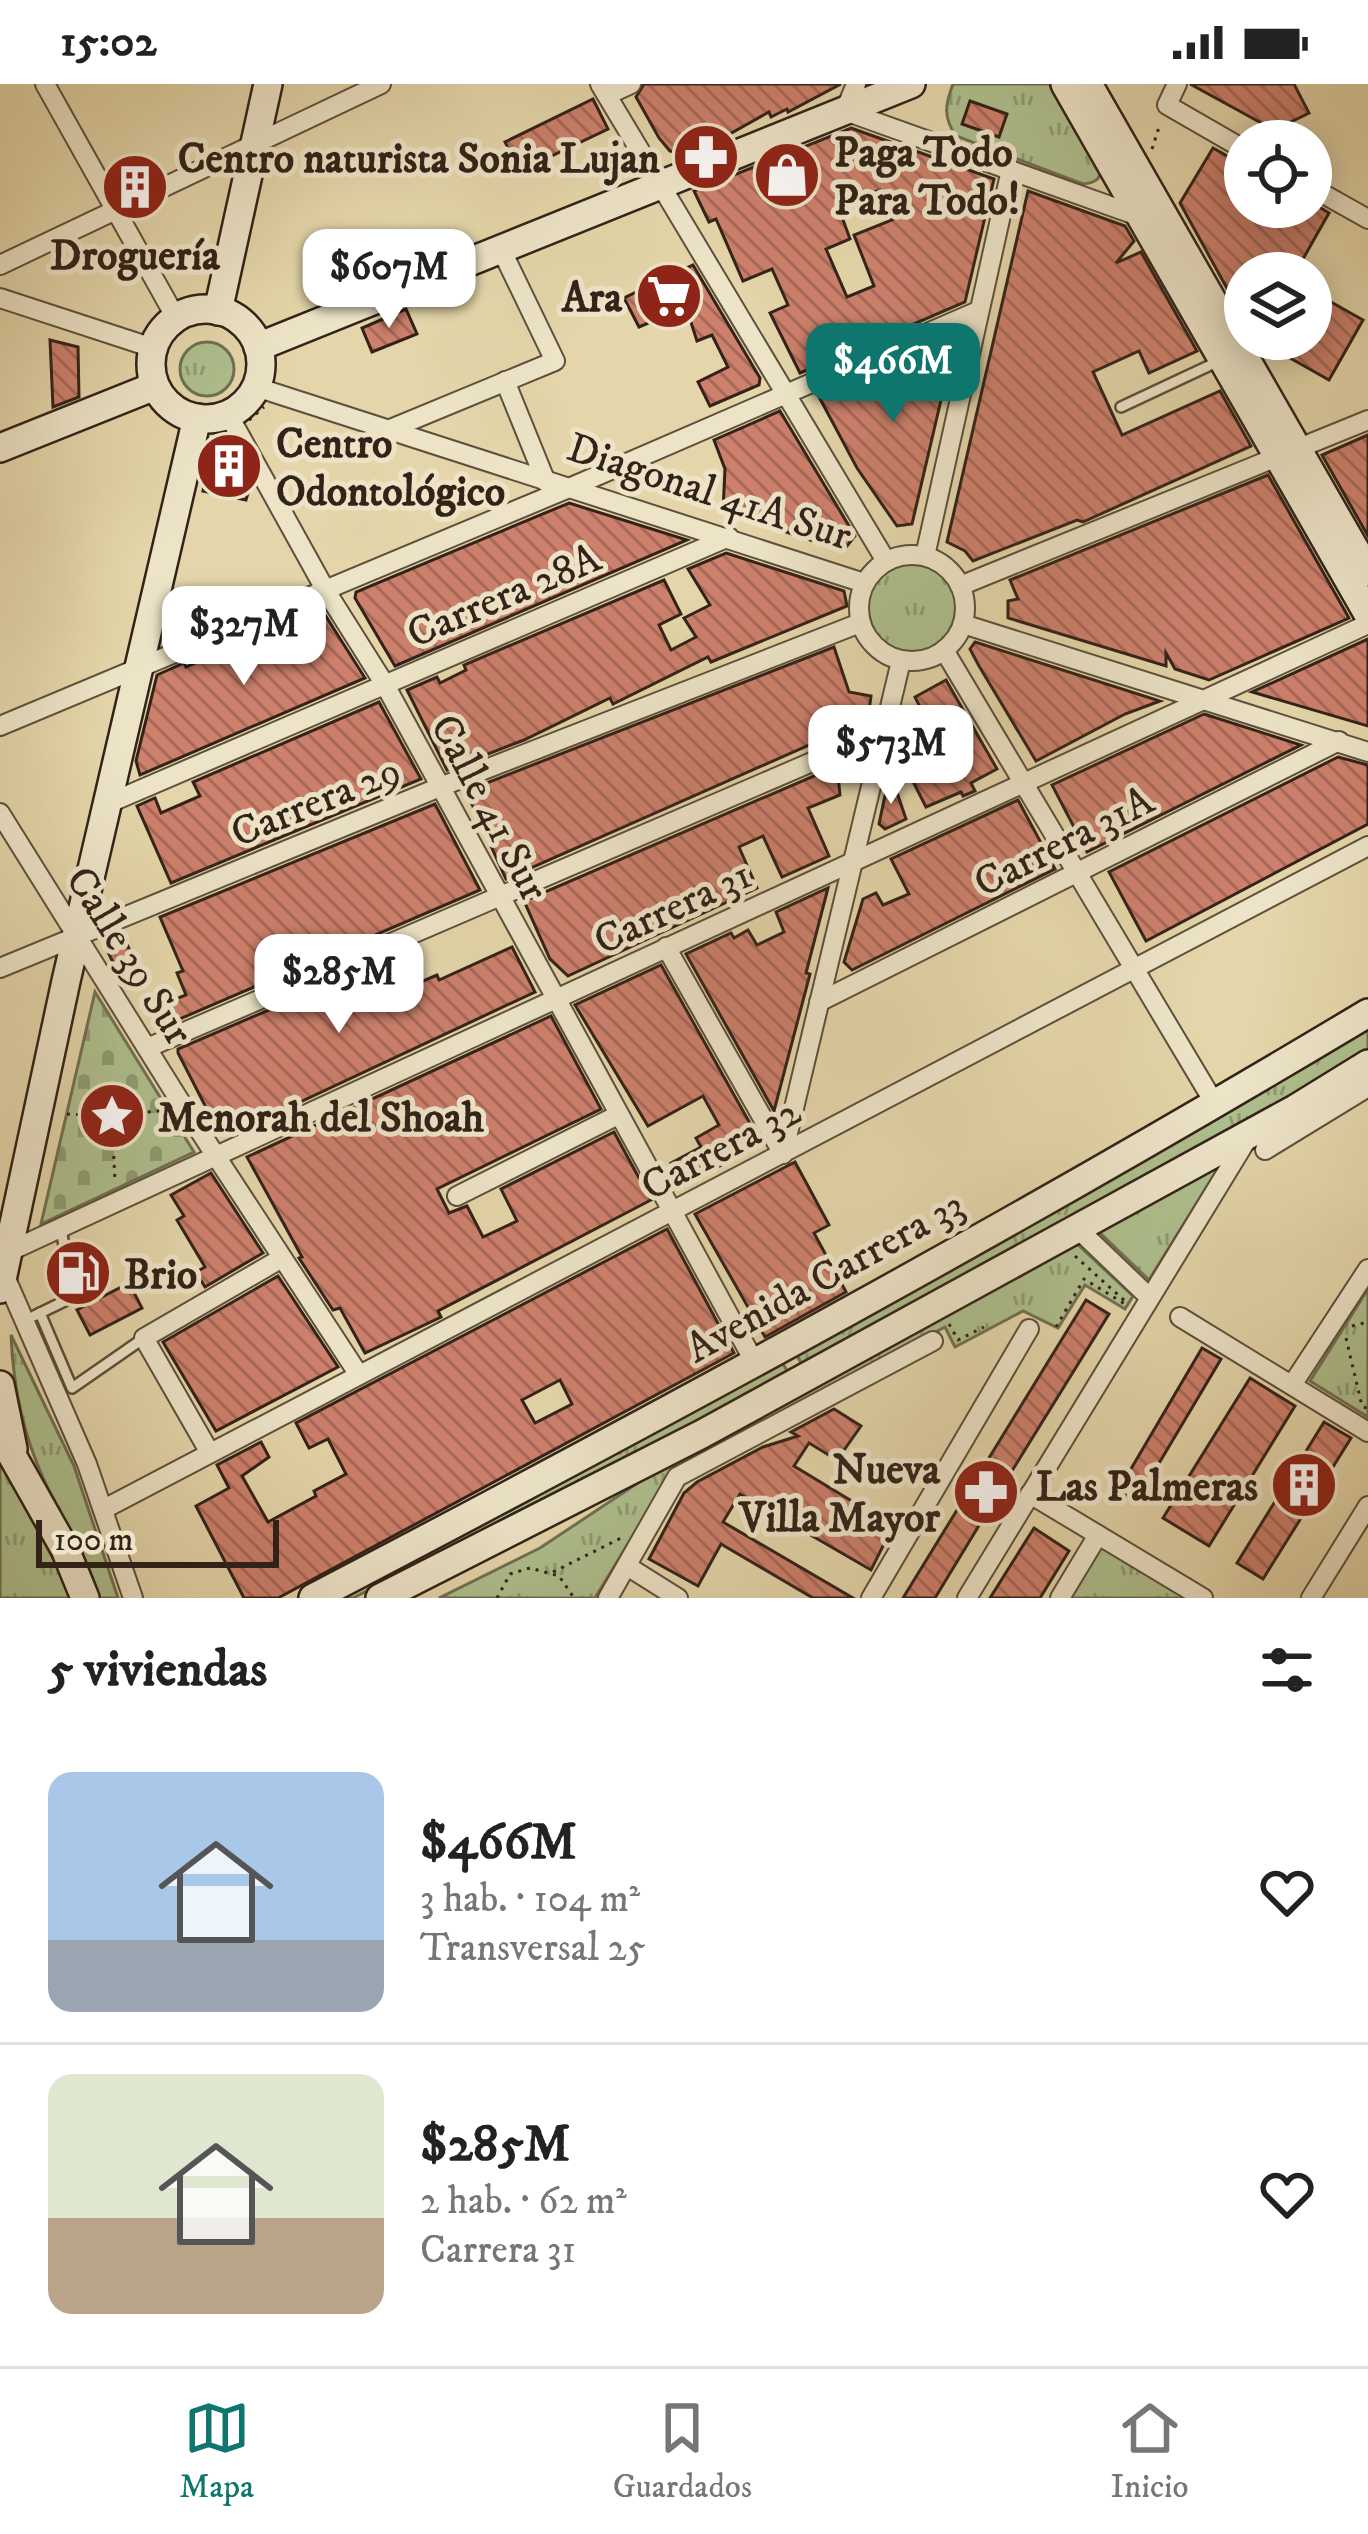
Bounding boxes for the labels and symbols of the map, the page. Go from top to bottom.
pharmacy icon: Centro naturista Sonia Lujan [671,122,741,192]
place label: Paga Todo Para Todo! [834,128,1020,228]
place label: Centro naturista Sonia Lujan [178,134,660,186]
shop icon: Paga Todo Para Todo! [752,140,822,210]
building icon: Droguería [100,152,170,222]
pin: $607M [305,229,473,331]
place label: Droguería [50,231,221,283]
supermarket icon: Ara [634,261,704,331]
place label: Ara [561,273,623,325]
pin: $466M [809,323,977,425]
place label: Centro Odontológico [276,419,505,519]
street label: Diagonal 41A Sur [561,422,858,563]
building icon: Centro Odontológico [194,431,264,501]
street label: Carrera 28A [400,532,610,661]
pin: $327M [160,586,328,688]
pin: $573M [807,705,975,807]
street label: Calle 41 Sur [418,706,559,911]
street label: Carrera 29 [224,745,409,860]
street label: Carrera 31A [966,775,1164,910]
street label: Carrera 31 [586,850,760,968]
street label: Calle 39 Sur [53,858,204,1056]
pin: $285M [255,934,423,1036]
place icon: Menorah del Shoah [77,1081,147,1151]
street label: Carrera 32 [633,1086,810,1213]
place label: Menorah del Shoah [158,1093,485,1145]
street label: Avenida Carrera 33 [677,1180,974,1376]
fuel station icon: Brio [43,1238,113,1308]
place label: Brio [124,1250,197,1302]
place label: Nueva Villa Mayor [737,1445,941,1545]
building icon: Las Palmeras [1269,1450,1339,1520]
pharmacy icon: Nueva Villa Mayor [951,1457,1021,1527]
place label: Las Palmeras [1036,1462,1258,1514]
scale bar [36,1514,279,1567]

